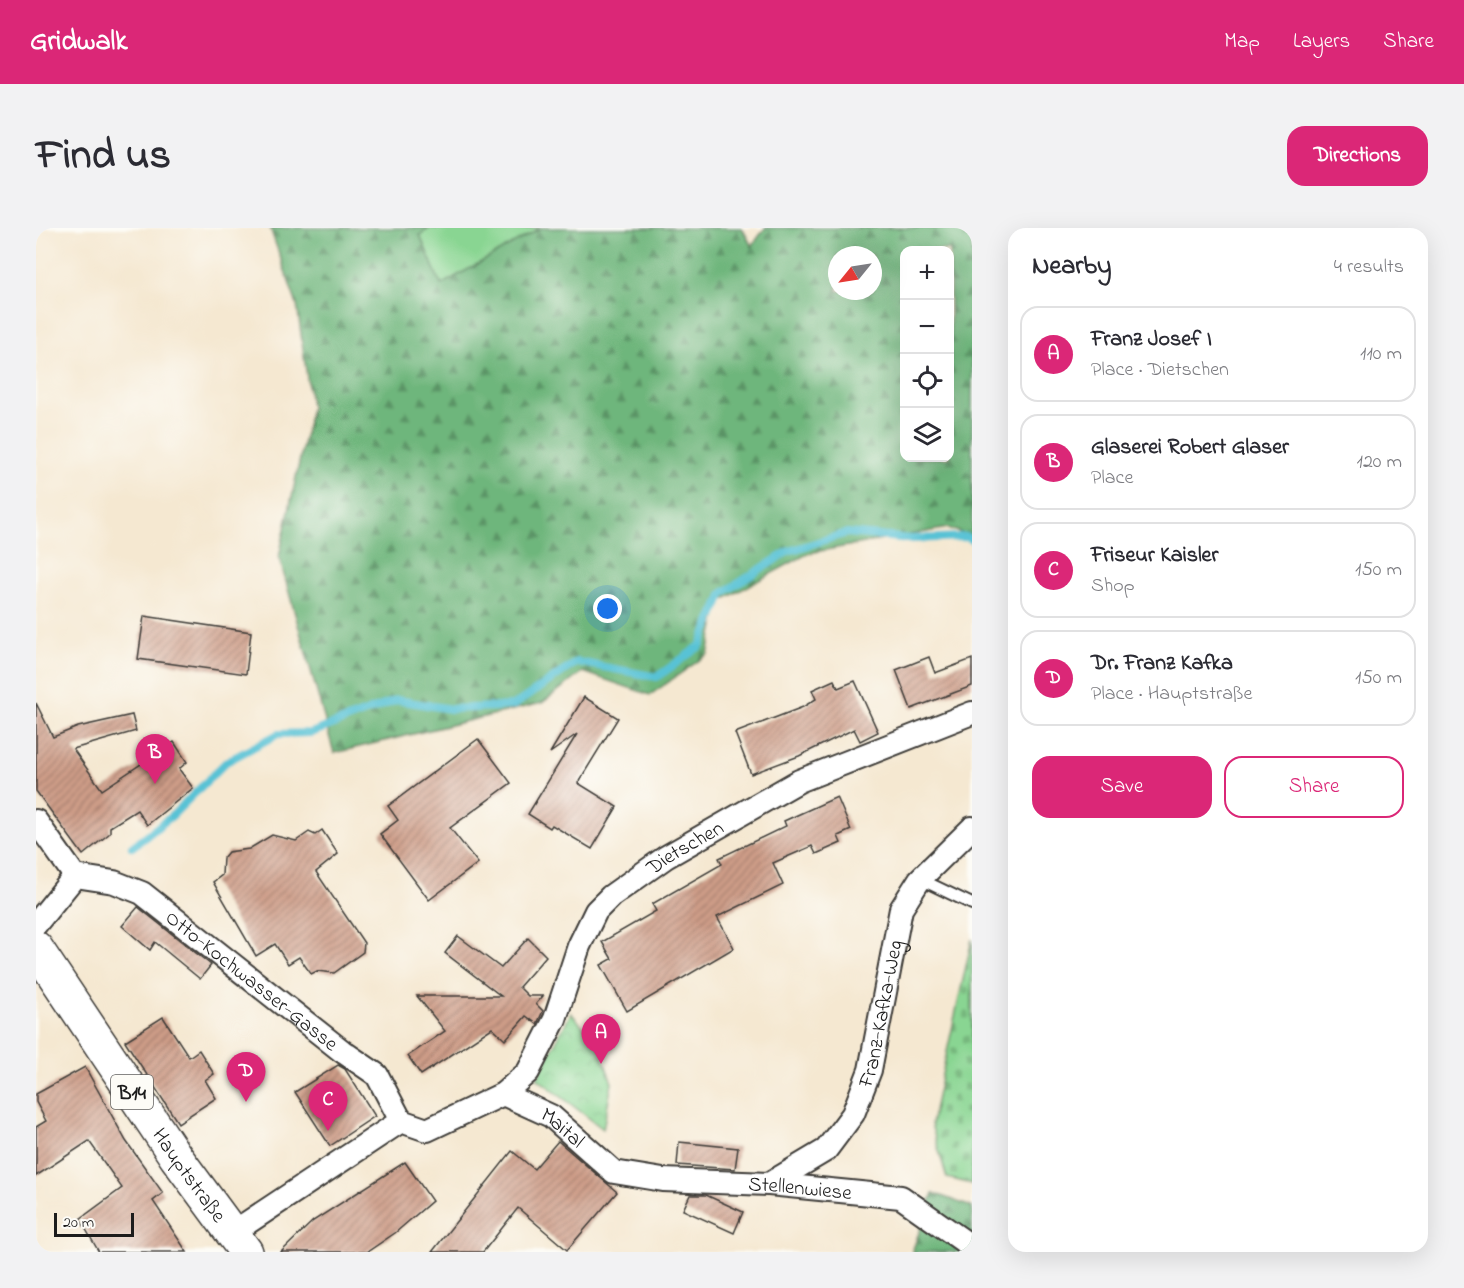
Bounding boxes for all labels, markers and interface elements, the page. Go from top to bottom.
text: Gridwalk [30,22,127,63]
text: Map [1224,27,1260,57]
text: Layers [1293,27,1350,57]
text: Share [1383,27,1434,57]
text: Find us [36,126,171,187]
button: Directions [1287,126,1428,186]
north arrow [828,246,882,300]
map controls [900,246,954,462]
button: + [900,246,954,300]
text: Nearby [1032,248,1111,286]
text: 4 results [1334,253,1404,282]
button: − [900,300,954,354]
text: Franz Josef I [1091,324,1212,356]
text: A [1047,340,1060,369]
text: 110 m [1360,340,1402,369]
button: locate [900,354,954,408]
text: Place · Dietschen [1091,356,1229,385]
button: layers [900,408,954,462]
text: Glaserei Robert Glaser [1091,432,1289,464]
text: B [1047,448,1060,477]
text: 120 m [1357,448,1402,477]
text: Place [1091,464,1133,493]
text: Friseur Kaisler [1091,540,1218,572]
text: C [1048,556,1059,585]
text: 150 m [1355,556,1402,585]
text: Shop [1091,572,1135,601]
your location [593,594,622,623]
text: Dr. Franz Kafka [1091,648,1233,680]
text: D [1046,664,1061,693]
text: 150 m [1355,664,1402,693]
text: Place · Hauptstraße [1091,680,1252,709]
pin: B [136,734,174,784]
button: Save [1032,756,1212,818]
button: Share [1224,756,1404,818]
street label: Dietschen [640,814,730,884]
street label: Otto-Kochwasser-Gasse [158,904,344,1060]
street label: Franz-Kafka-Weg [851,938,914,1093]
pin: A [582,1014,620,1064]
pin: D [226,1052,266,1102]
road number: B14 [111,1075,153,1109]
pin: C [308,1082,348,1131]
street label: Maital [536,1101,590,1156]
street label: Hauptstraße [144,1123,233,1230]
street label: Stellenwiese [748,1170,854,1209]
scale bar [54,1210,134,1238]
text: 20 m [63,1211,94,1235]

